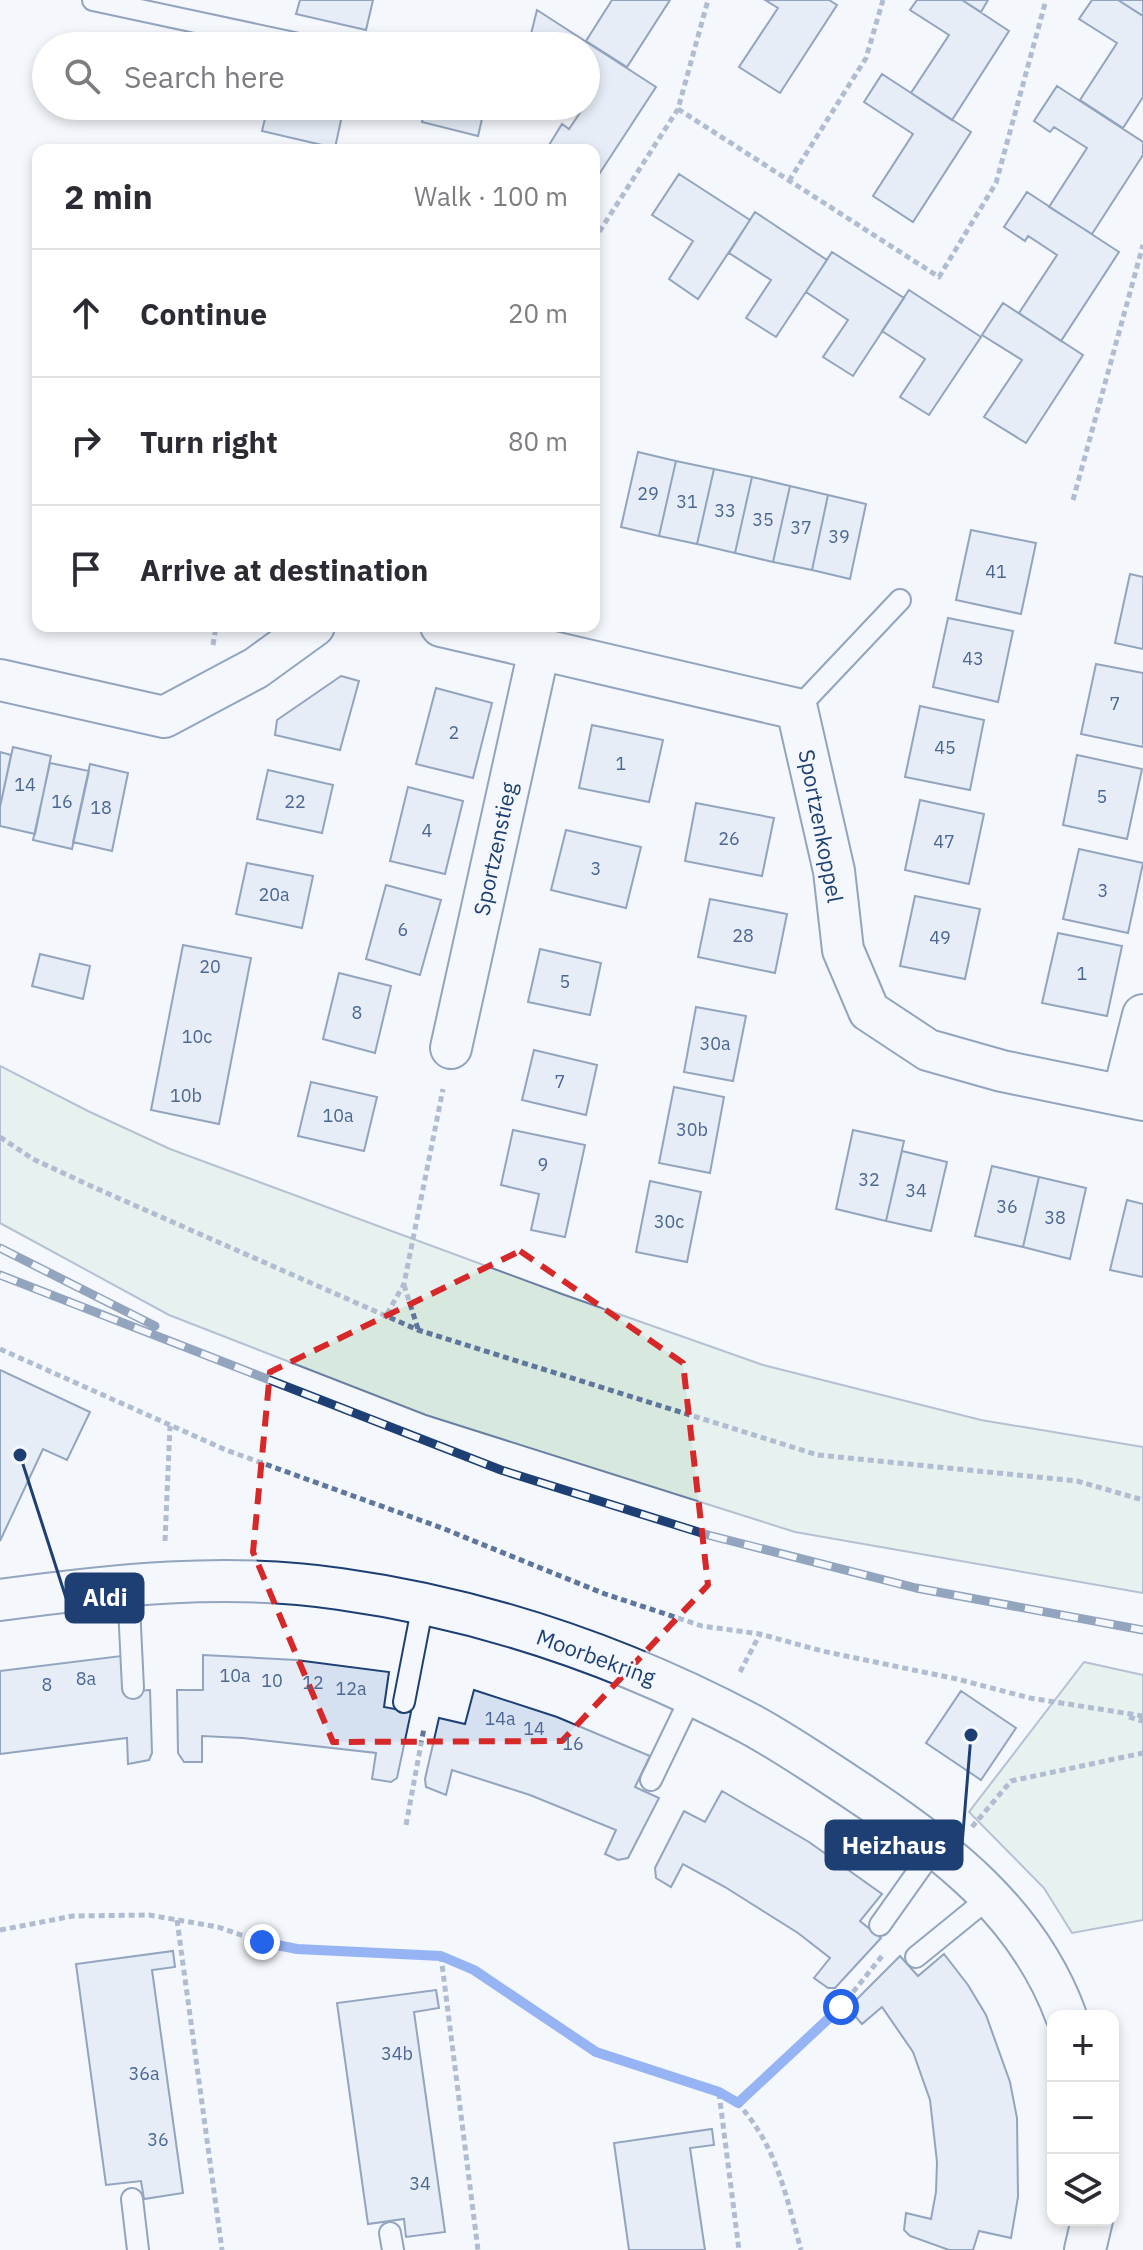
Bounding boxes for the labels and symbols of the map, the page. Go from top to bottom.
house number: 29 [637,482,659,505]
house number: 31 [676,490,698,513]
house number: 33 [714,499,736,522]
house number: 35 [752,508,774,531]
house number: 37 [790,516,812,539]
house number: 39 [828,525,850,548]
house number: 41 [985,560,1007,583]
house number: 43 [962,647,984,670]
house number: 7 [1110,692,1120,715]
house number: 2 [449,721,459,744]
house number: 45 [934,736,956,759]
street label: Sportzenkoppel [792,747,851,905]
house number: 1 [616,752,626,775]
house number: 14 [14,773,36,796]
street label: Sportzenstieg [466,779,523,918]
house number: 5 [1097,785,1107,808]
house number: 16 [51,790,73,813]
house number: 22 [284,790,306,813]
house number: 18 [90,796,112,819]
house number: 4 [422,819,433,842]
house number: 26 [718,827,740,850]
house number: 47 [933,830,955,853]
house number: 3 [591,857,601,880]
house number: 3 [1098,879,1108,902]
house number: 20a [258,883,290,906]
house number: 6 [398,918,408,941]
house number: 28 [732,924,754,947]
house number: 49 [929,926,951,949]
house number: 20 [199,955,221,978]
house number: 1 [1077,962,1087,985]
house number: 5 [560,970,570,993]
house number: 8 [352,1001,362,1024]
house number: 10c [182,1025,212,1048]
house number: 30a [699,1032,731,1055]
house number: 7 [555,1070,565,1093]
house number: 10b [170,1084,202,1107]
house number: 10a [322,1104,354,1127]
house number: 30b [676,1118,708,1141]
house number: 9 [538,1153,548,1176]
house number: 32 [858,1168,880,1191]
house number: 34 [905,1179,927,1202]
house number: 36 [996,1195,1018,1218]
house number: 38 [1044,1206,1066,1229]
house number: 30c [654,1210,684,1233]
callout: Aldi [66,1574,143,1622]
text: Aldi [82,1581,128,1613]
street label: Moorbekring [533,1622,660,1692]
house number: 10a [219,1664,251,1687]
house number: 8a [76,1667,97,1690]
house number: 10 [261,1669,283,1692]
house number: 12 [302,1671,324,1694]
house number: 8 [42,1673,52,1696]
house number: 12a [335,1677,367,1700]
house number: 14a [484,1707,516,1730]
house number: 14 [523,1717,545,1740]
house number: 16 [562,1732,584,1755]
callout: Heizhaus [826,1821,962,1869]
text: Heizhaus [842,1829,946,1861]
route end [244,1924,280,1960]
route start [823,1989,859,2025]
house number: 34b [381,2042,413,2065]
house number: 36a [128,2062,160,2085]
house number: 36 [147,2128,169,2151]
house number: 34 [409,2172,431,2195]

